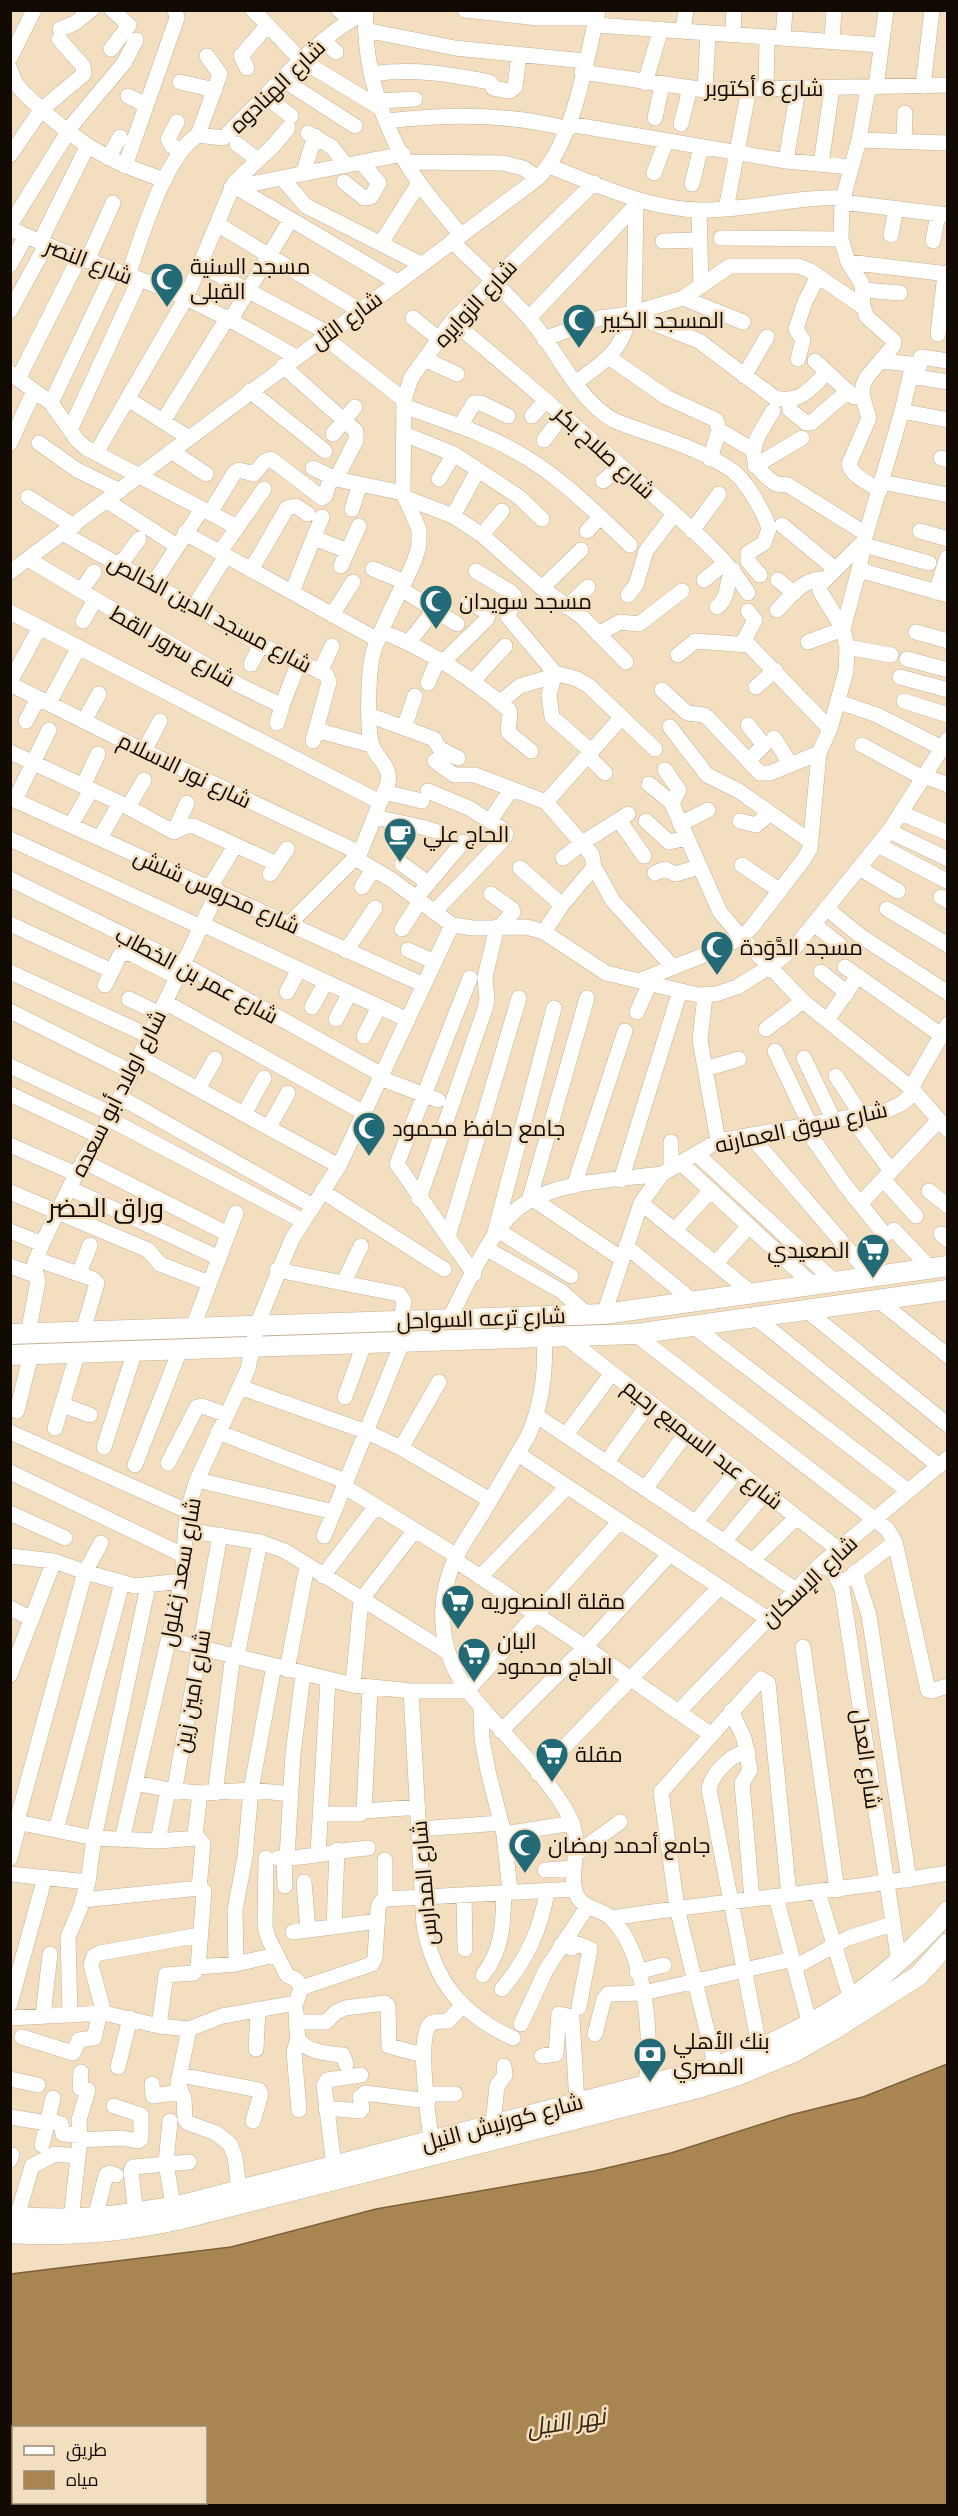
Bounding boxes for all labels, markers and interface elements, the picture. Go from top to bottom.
street label: شارع الهنادوه [223,33,332,140]
street label: شارع 6 أكتوبر [703,74,823,103]
street label: شارع النصر [39,231,137,291]
place label: مسجد السنية القبلى [190,252,310,305]
street label: شارع الزوايره [427,253,524,353]
mosque icon: مسجد السنية القبلى [149,261,185,308]
street label: شارع التل [305,285,388,356]
mosque icon: المسجد الكبير [561,302,597,349]
place label: المسجد الكبير [600,306,724,334]
street label: شارع صلاح بكر [546,398,661,505]
street label: شارع مسجد الدين الخالص [103,547,317,680]
mosque icon: مسجد سويدان [418,583,454,630]
place label: مسجد سويدان [459,587,592,615]
street label: شارع سرور القط [105,599,240,694]
street label: شارع نور الاسلام [113,726,256,816]
cafe icon: الحاج علي [382,816,418,863]
place label: الحاج علي [423,820,509,851]
street label: شارع محروس شلش [129,842,304,941]
street label: شارع عمر بن الخطاب [110,920,283,1031]
mosque icon: مسجد الدَّوَدة [699,929,735,976]
place label: مسجد الدَّوَدة [740,933,863,961]
street label: شارع اولاد أبو سعده [64,1005,173,1182]
street label: شارع سوق العمارنه [712,1095,890,1160]
mosque icon: جامع حافظ محمود [351,1110,387,1157]
place label: جامع حافظ محمود [392,1114,565,1143]
district label: وراق الحضر [46,1191,164,1225]
supermarket icon: الصعيدي [855,1232,891,1279]
place label: الصعيدي [767,1236,850,1267]
street label: شارع ترعه السواحل [396,1301,566,1336]
street label: شارع عبد السميع رحيم [616,1373,789,1517]
street label: شارع سعد زغلول [153,1495,208,1649]
street label: شارع الإسكان [755,1529,864,1634]
supermarket icon: مقلة المنصوريه [440,1583,476,1630]
place label: مقلة المنصوريه [481,1587,625,1615]
street label: شارع امين زين [167,1627,218,1755]
place label: البان الحاج محمود [497,1627,613,1681]
supermarket icon: البان الحاج محمود [456,1636,492,1683]
street label: شارع العدل [845,1707,888,1811]
supermarket icon: مقلة [534,1736,570,1783]
place label: مقلة [575,1740,623,1768]
street label: شارع المدارس [405,1819,444,1947]
mosque icon: جامع أحمد رمضان [507,1827,543,1874]
place label: جامع أحمد رمضان [548,1831,711,1860]
place label: بنك الأهلي المصري [673,2027,770,2083]
bank icon: بنك الأهلي المصري [632,2036,668,2083]
street label: شارع كورنيش النيل [418,2087,586,2158]
water label: نهر النيل [524,2400,610,2443]
legend [12,2426,207,2504]
text: طريق [66,2438,107,2462]
text: مياه [66,2468,99,2491]

